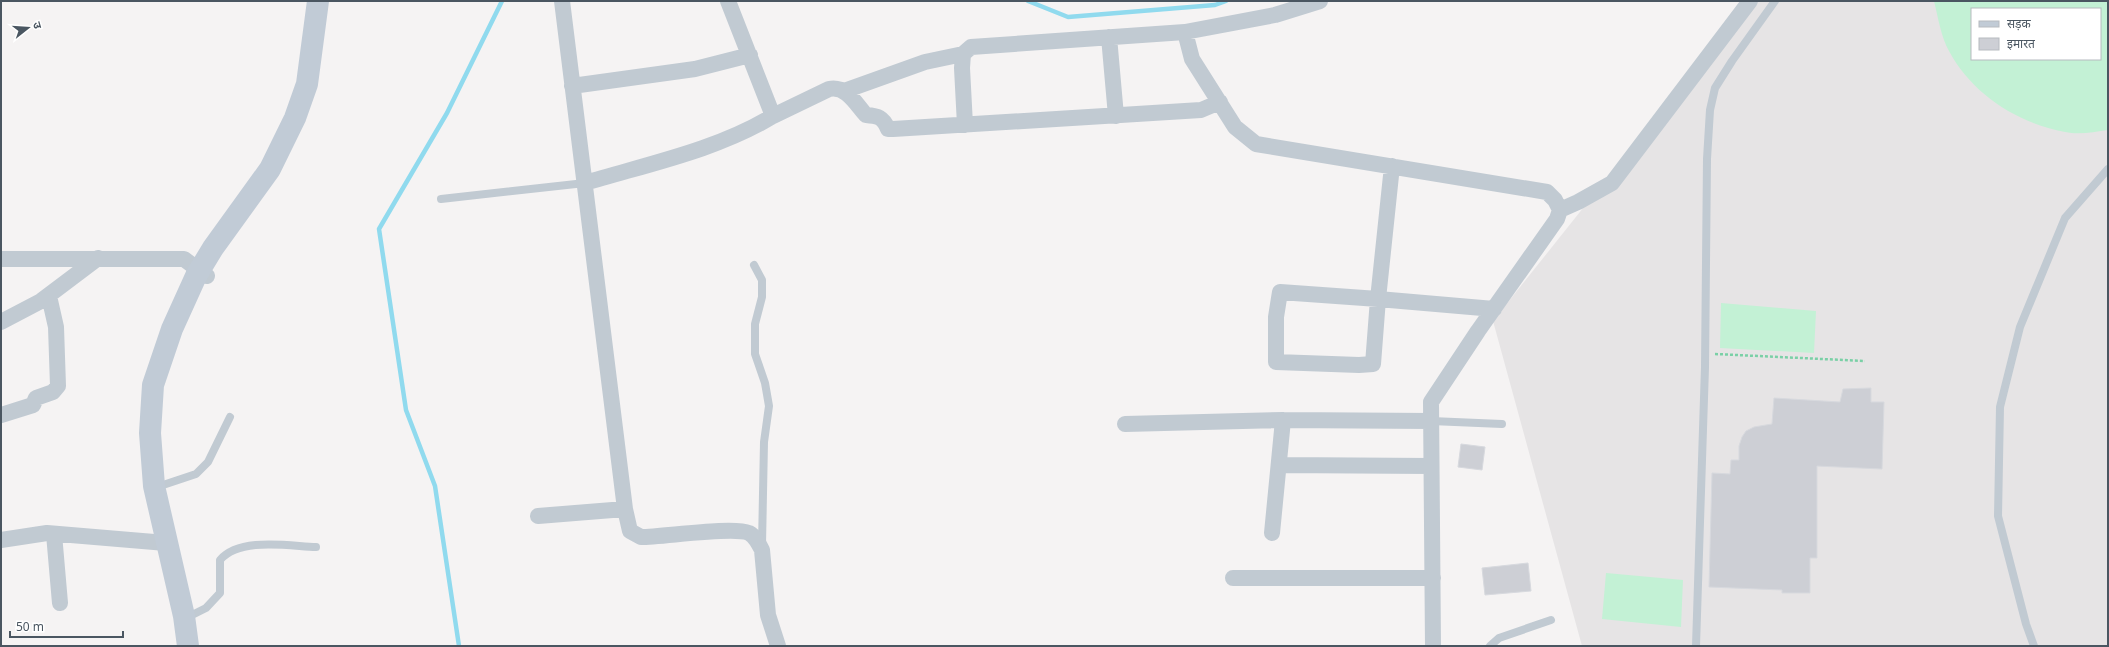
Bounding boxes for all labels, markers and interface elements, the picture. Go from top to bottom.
north arrow [8,8,48,48]
legend [1971,8,2101,60]
text: सड़क [2007,15,2032,32]
text: उ [30,20,46,31]
text: इमारत [2007,35,2036,52]
scale bar [10,613,123,639]
text: 50 m [16,618,44,635]

